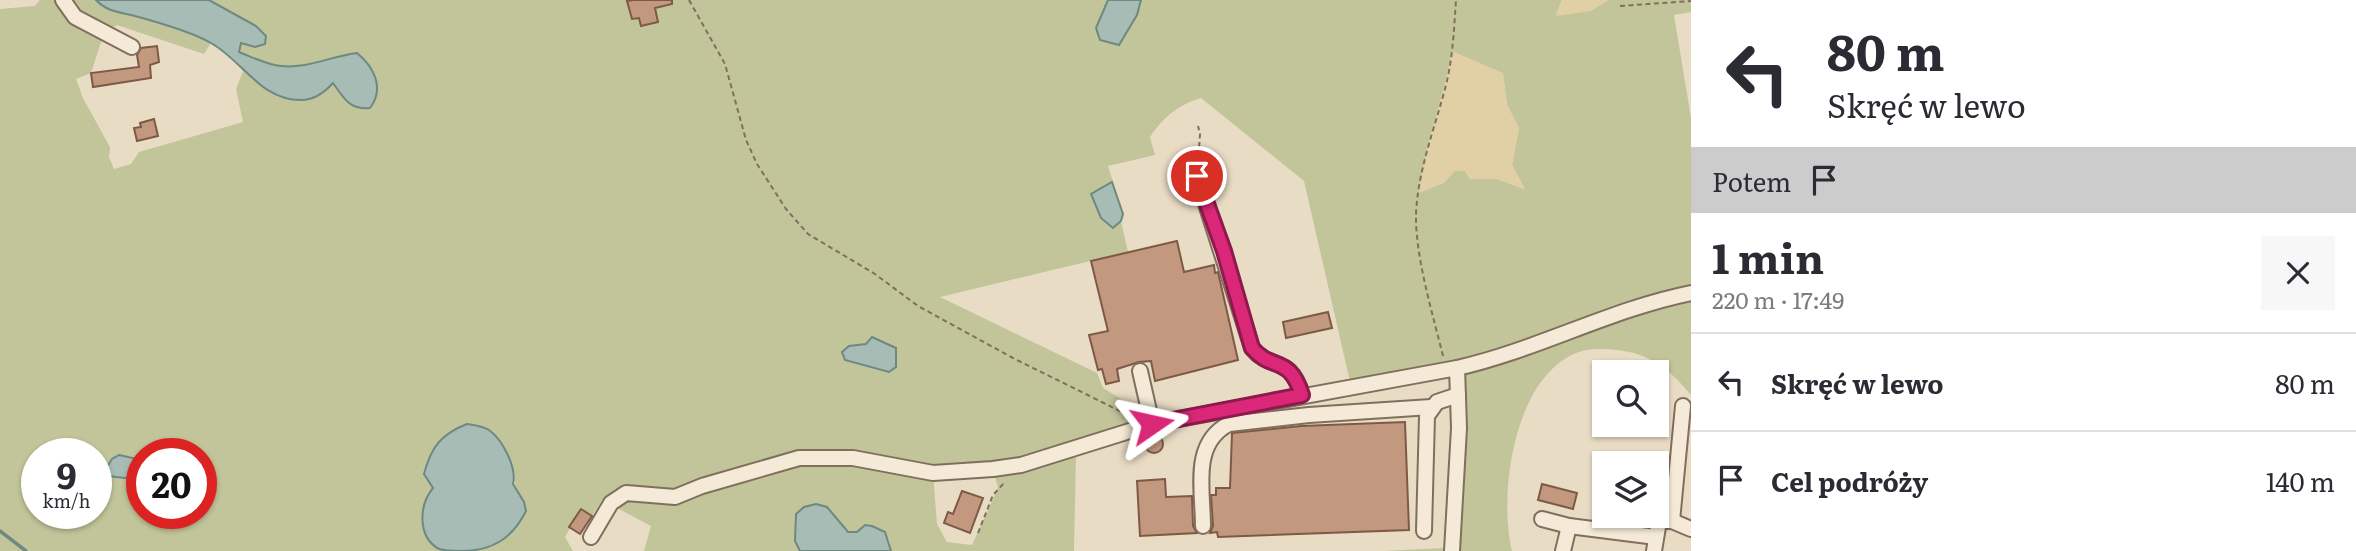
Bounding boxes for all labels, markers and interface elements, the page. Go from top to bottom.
text: 80 m [1827,13,1945,86]
icon: left [1712,28,1803,119]
text: Skręć w lewo [1827,80,2026,128]
pin [1167,146,1227,206]
icon: arrive [1178,157,1216,195]
text: Potem [1712,161,1791,200]
icon: arrive [1805,161,1843,199]
text: 1 min [1712,225,1824,287]
button: close [2261,236,2335,310]
text: 220 m · 17:49 [1712,282,1844,316]
map controls [1592,360,1669,528]
button: search [1592,360,1669,437]
icon: left [1712,363,1750,401]
text: Skręć w lewo [1771,363,1944,402]
text: 80 m [2275,363,2335,402]
position arrow [1115,387,1189,461]
speed limit sign: 20 [126,438,217,529]
text: 9 [56,448,77,500]
button: layers [1592,451,1669,528]
icon: arrive [1712,461,1750,499]
text: Cel podróży [1771,461,1928,500]
text: 140 m [2266,461,2335,500]
text: km/h [43,487,90,514]

